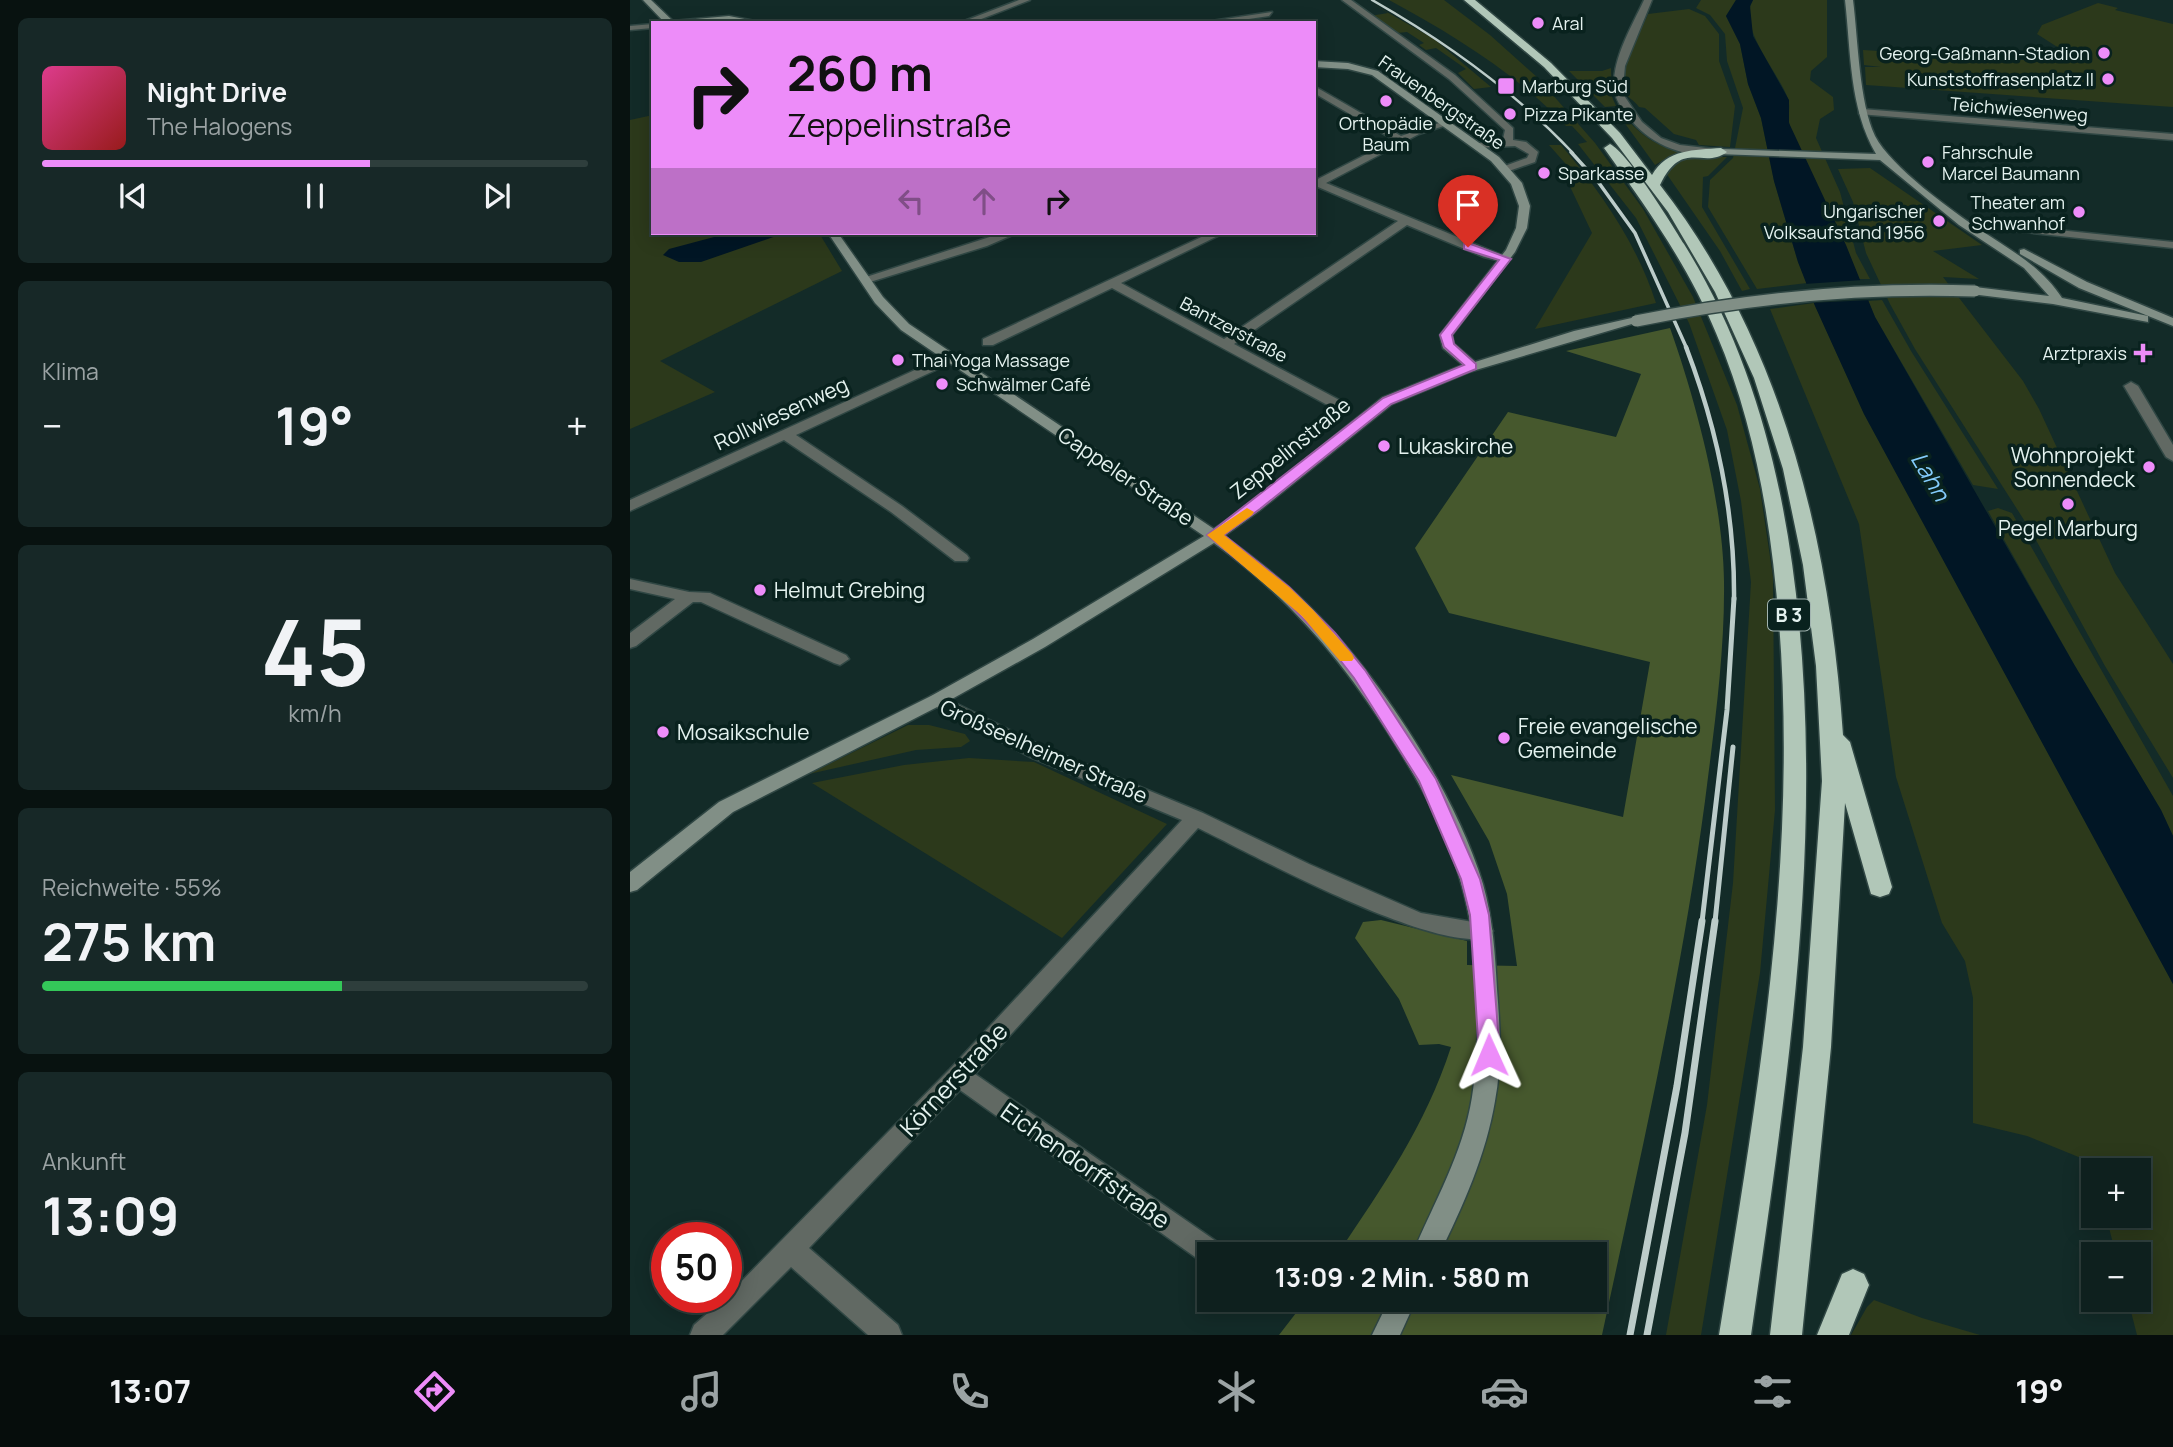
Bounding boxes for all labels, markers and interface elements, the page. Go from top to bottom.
place label: Aral [1552,11,1584,35]
marker: Aral [1530,15,1546,31]
text: 260 m [787,39,933,106]
place label: Georg-Gaßmann-Stadion [1880,41,2090,65]
marker: Georg-Gaßmann-Stadion [2096,45,2112,61]
icon: right [672,49,763,140]
street label: Frauenbergstraße [1374,49,1510,155]
place label: Kunststoffrasenplatz II [1907,67,2094,91]
marker: Kunststoffrasenplatz II [2100,71,2116,87]
text: Night Drive [147,74,287,110]
place label: Marburg Süd [1522,74,1628,98]
marker: Marburg Süd [1496,76,1516,96]
street label: Teichwiesenweg [1949,91,2089,127]
marker: Orthopädie Baum [1378,93,1394,109]
place label: Pizza Pikante [1524,102,1633,126]
text: Zeppelinstraße [787,103,1012,147]
marker: Pizza Pikante [1502,106,1518,122]
text: The Halogens [147,110,292,142]
place label: Orthopädie Baum [1339,111,1433,156]
place label: Fahrschule Marcel Baumann [1942,140,2080,185]
marker: Fahrschule Marcel Baumann [1920,154,1936,170]
place label: Sparkasse [1558,161,1645,185]
marker: Sparkasse [1536,165,1552,181]
pin [1438,175,1498,247]
icon: previous [114,177,152,215]
icon: pause [296,177,334,215]
icon: next [478,177,516,215]
icon: left [892,182,930,220]
icon: ahead [965,182,1003,220]
icon: right [1038,182,1076,220]
icon: arrive [1449,186,1487,224]
place label: Theater am Schwanhof [1971,190,2066,235]
place label: Ungarischer Volksaufstand 1956 [1764,199,1926,244]
marker: Theater am Schwanhof [2071,204,2087,220]
marker: Ungarischer Volksaufstand 1956 [1931,213,1947,229]
street label: Bantzerstraße [1176,291,1292,367]
place label: Arztpraxis [2042,341,2127,365]
marker: Arztpraxis [2133,343,2153,363]
place label: Thai Yoga Massage [912,348,1070,372]
marker: Thai Yoga Massage [890,352,906,368]
text: Klima [42,355,99,387]
street label: Rollwiesenweg [710,370,852,456]
place label: Schwälmer Café [956,372,1091,396]
marker: Schwälmer Café [934,376,950,392]
text: 19° [275,390,354,461]
street label: Zeppelinstraße [1224,391,1356,505]
text: − [42,399,63,451]
text: + [566,399,588,451]
street label: Cappeler Straße [1053,420,1199,532]
place label: Lukaskirche [1398,432,1513,460]
marker: Lukaskirche [1376,438,1392,454]
place label: Wohnprojekt Sonnendeck [2011,441,2136,493]
water label: Lahn [1904,446,1959,508]
marker: Wohnprojekt Sonnendeck [2141,459,2157,475]
marker: Pegel Marburg [2060,496,2076,512]
place label: Pegel Marburg [1998,514,2138,542]
place label: Helmut Grebing [774,576,925,604]
marker: Helmut Grebing [752,582,768,598]
text: 45 [261,589,369,713]
road number: B 3 [1768,600,1810,630]
street label: Großseelheimer Straße [936,693,1152,809]
text: km/h [288,697,342,729]
place label: Freie evangelische Gemeinde [1518,712,1698,764]
place label: Mosaikschule [677,718,810,746]
marker: Mosaikschule [655,724,671,740]
marker: Freie evangelische Gemeinde [1496,730,1512,746]
text: Reichweite · 55% [42,871,222,903]
text: 275 km [42,906,216,977]
street label: Körnerstraße [892,1015,1014,1143]
position arrow [1452,1018,1526,1092]
street label: Eichendorffstraße [995,1094,1177,1236]
text: Ankunft [42,1145,126,1177]
map controls [2081,1158,2151,1312]
button: + [2081,1158,2151,1228]
text: 13:09 [42,1180,179,1251]
speed limit sign: 50 [651,1222,742,1313]
button: − [2081,1242,2151,1312]
text: 13:09 · 2 Min. · 580 m [1275,1259,1529,1295]
icon: directions [410,1367,459,1416]
icon: music [677,1367,726,1416]
icon: phone [945,1367,994,1416]
icon: climate [1212,1367,1261,1416]
icon: car [1480,1367,1529,1416]
icon: filters [1748,1367,1797,1416]
text: 13:07 [109,1369,191,1413]
text: 19° [2015,1369,2064,1413]

